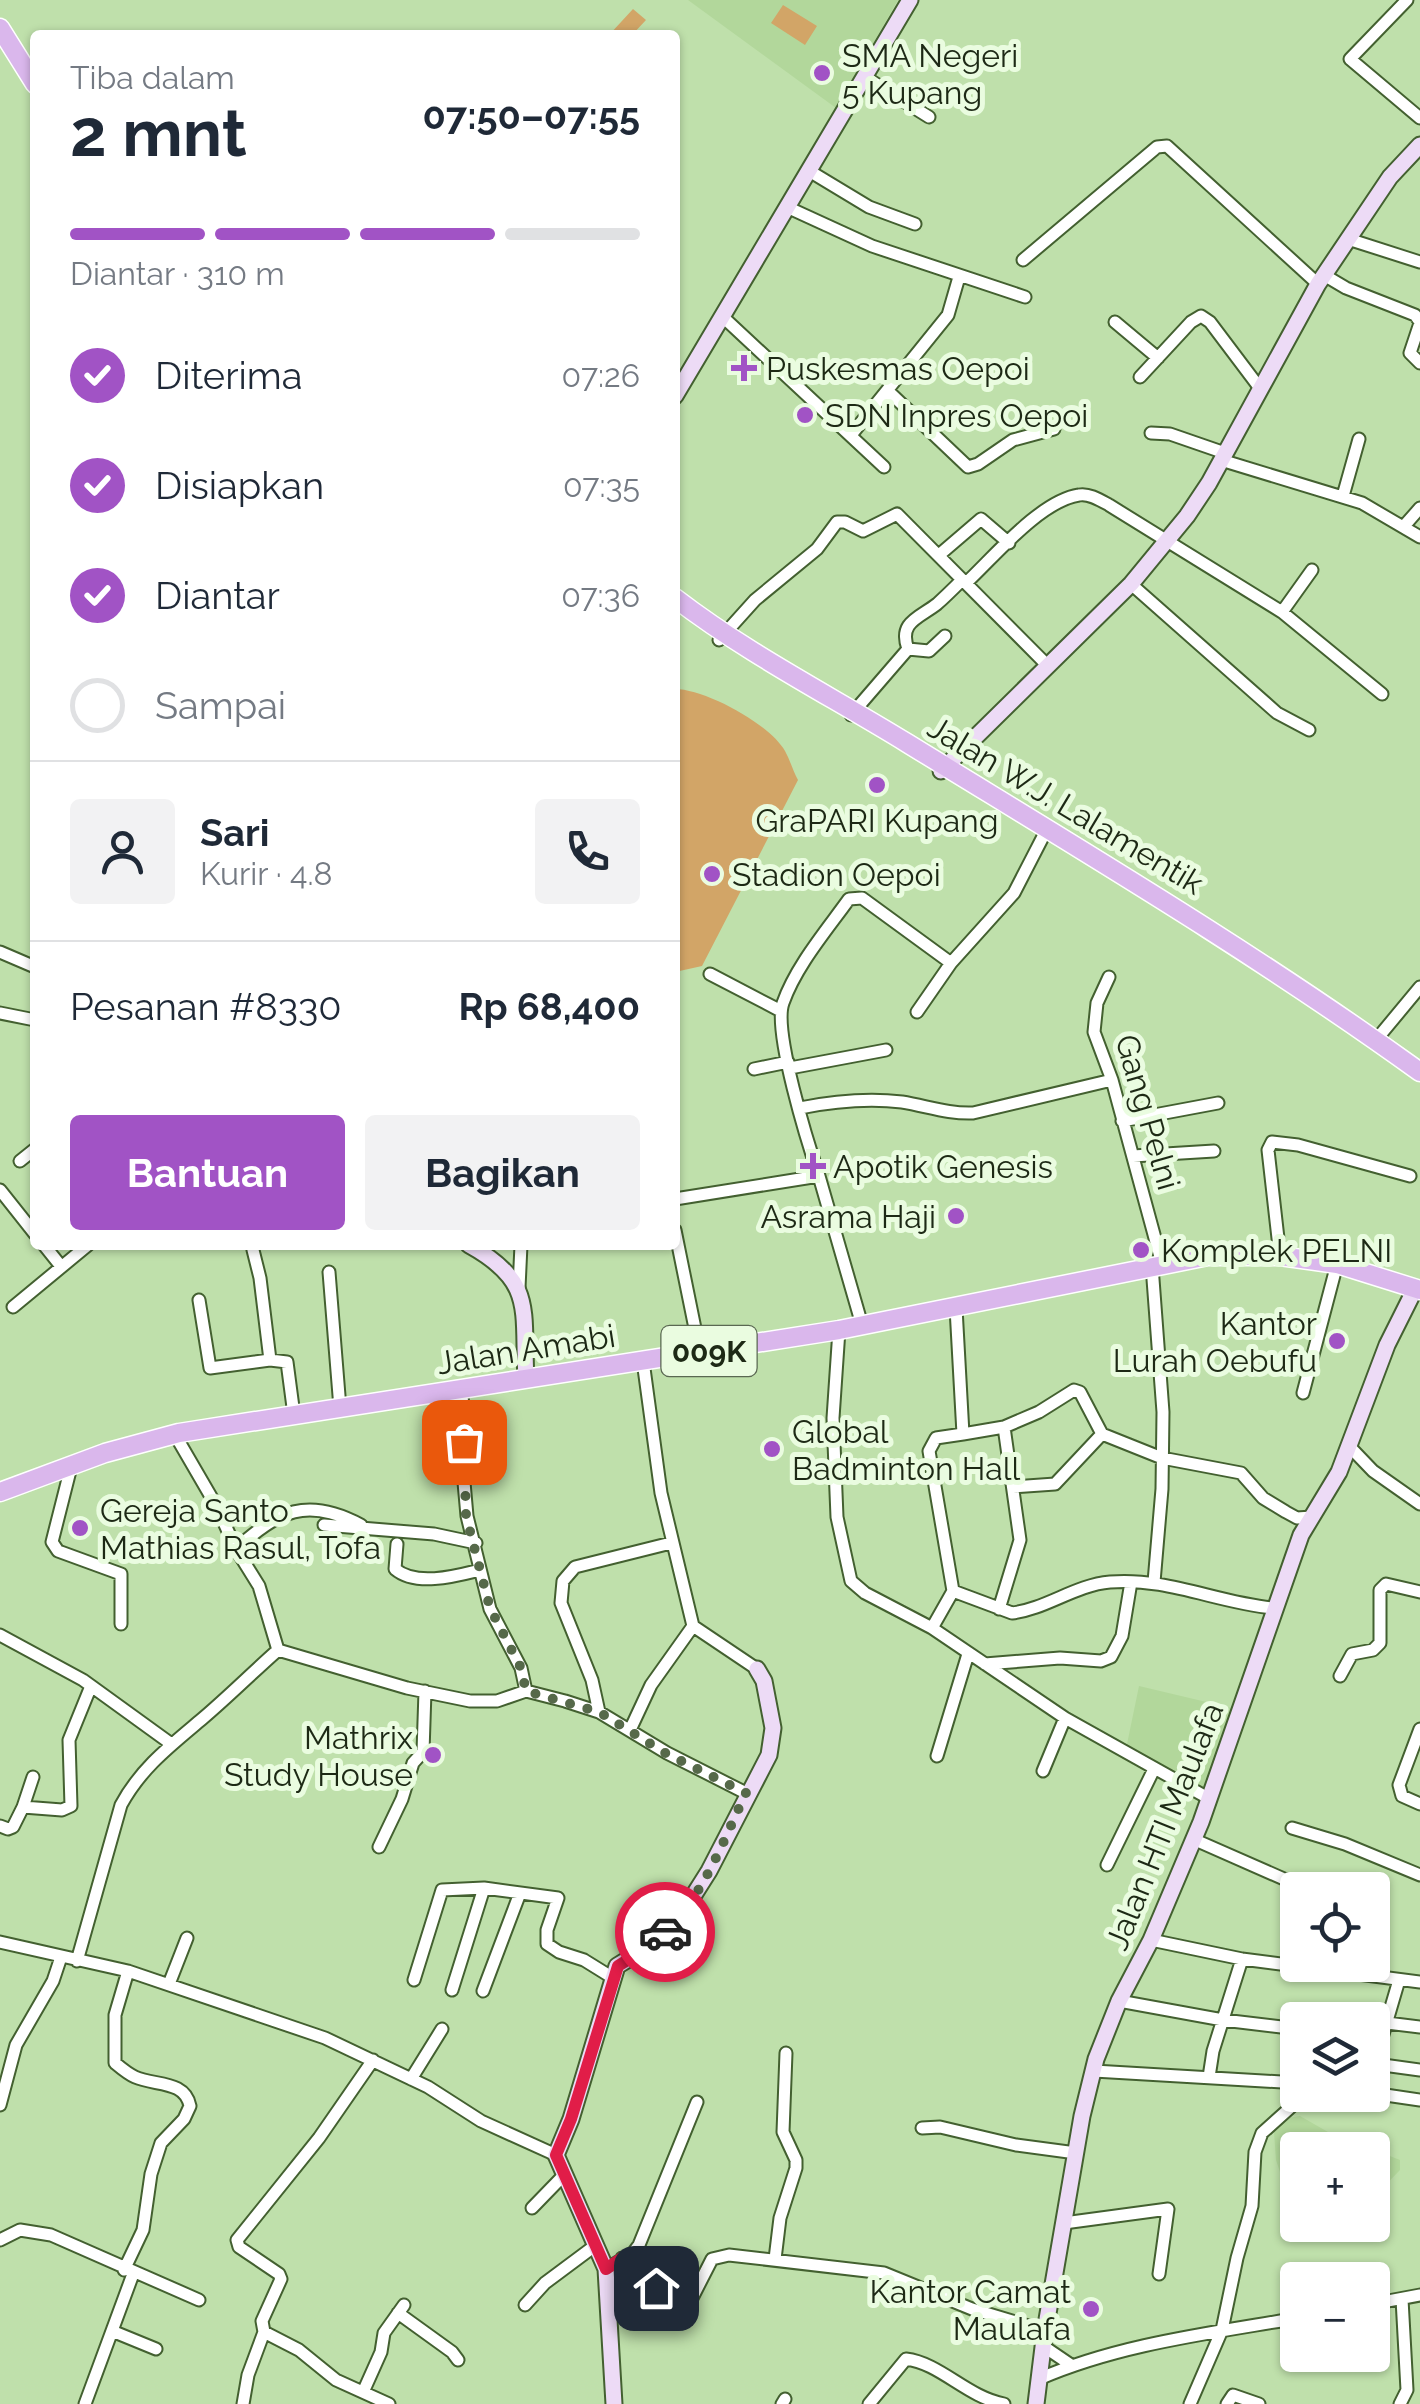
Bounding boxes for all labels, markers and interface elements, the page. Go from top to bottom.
place label: SMA Negeri 5 Kupang [842,37,1018,111]
text: Tiba dalam [70,59,235,96]
marker: SMA Negeri 5 Kupang [811,62,833,84]
text: 07:50–07:55 [423,93,640,138]
text: 2 mnt [70,95,247,171]
text: Diantar · 310 m [70,255,285,292]
icon: check [70,348,125,403]
place label: Puskesmas Oepoi [766,350,1030,387]
text: Diterima [155,353,302,398]
marker: Puskesmas Oepoi [731,355,757,381]
text: 07:26 [562,357,640,394]
place label: SDN Inpres Oepoi [825,397,1088,434]
marker: SDN Inpres Oepoi [794,404,816,426]
icon: check [70,458,125,513]
text: Disiapkan [155,463,324,508]
text: 07:35 [563,467,640,504]
icon: check [70,568,125,623]
text: Diantar [155,573,280,618]
text: 07:36 [561,577,640,614]
text: Sampai [155,683,286,728]
street label: Jalan W.J. Lalamentik [922,708,1210,902]
marker: GraPARI Kupang [866,774,888,796]
button: person [70,799,175,904]
button: phone [535,799,640,904]
place label: GraPARI Kupang [755,802,999,839]
text: Sari [200,810,269,855]
text: Kurir · 4.8 [200,855,333,892]
place label: Stadion Oepoi [732,856,941,893]
marker: Stadion Oepoi [701,863,723,885]
text: Pesanan #8330 [70,984,342,1029]
text: Rp 68,400 [459,984,640,1029]
street label: Gang Pelni [1108,1030,1188,1194]
button: Bantuan [70,1115,345,1230]
button: Bagikan [365,1115,640,1230]
place label: Apotik Genesis [833,1148,1053,1185]
marker: Apotik Genesis [802,1155,824,1177]
place label: Asrama Haji [760,1198,936,1235]
marker: Asrama Haji [945,1205,967,1227]
place label: Komplek PELNI [1161,1232,1392,1269]
marker: Komplek PELNI [1130,1239,1152,1261]
place label: Kantor Lurah Oebufu [1113,1305,1317,1379]
street label: Jalan Amabi [434,1317,618,1381]
road number: 009K [662,1326,756,1376]
marker: Kantor Lurah Oebufu [1326,1330,1348,1352]
pin [422,1400,507,1485]
place label: Global Badminton Hall [792,1413,1020,1487]
icon: bag [437,1415,492,1470]
marker: Global Badminton Hall [761,1438,783,1460]
place label: Gereja Santo Mathias Rasul, Tofa [100,1492,381,1566]
marker: Gereja Santo Mathias Rasul, Tofa [69,1517,91,1539]
street label: Jalan HTI Maulafa [1098,1697,1230,1955]
place label: Mathrix Study House [224,1719,413,1793]
marker: Mathrix Study House [422,1744,444,1766]
map controls [1280,1872,1390,2372]
button: locate [1280,1872,1390,1982]
courier [615,1882,715,1982]
icon: car [638,1905,693,1960]
button: layers [1280,2002,1390,2112]
button: + [1280,2132,1390,2242]
pin [614,2246,699,2331]
icon: home [629,2261,684,2316]
button: − [1280,2262,1390,2372]
place label: Kantor Camat Maulafa [870,2273,1071,2347]
marker: Kantor Camat Maulafa [1080,2298,1102,2320]

